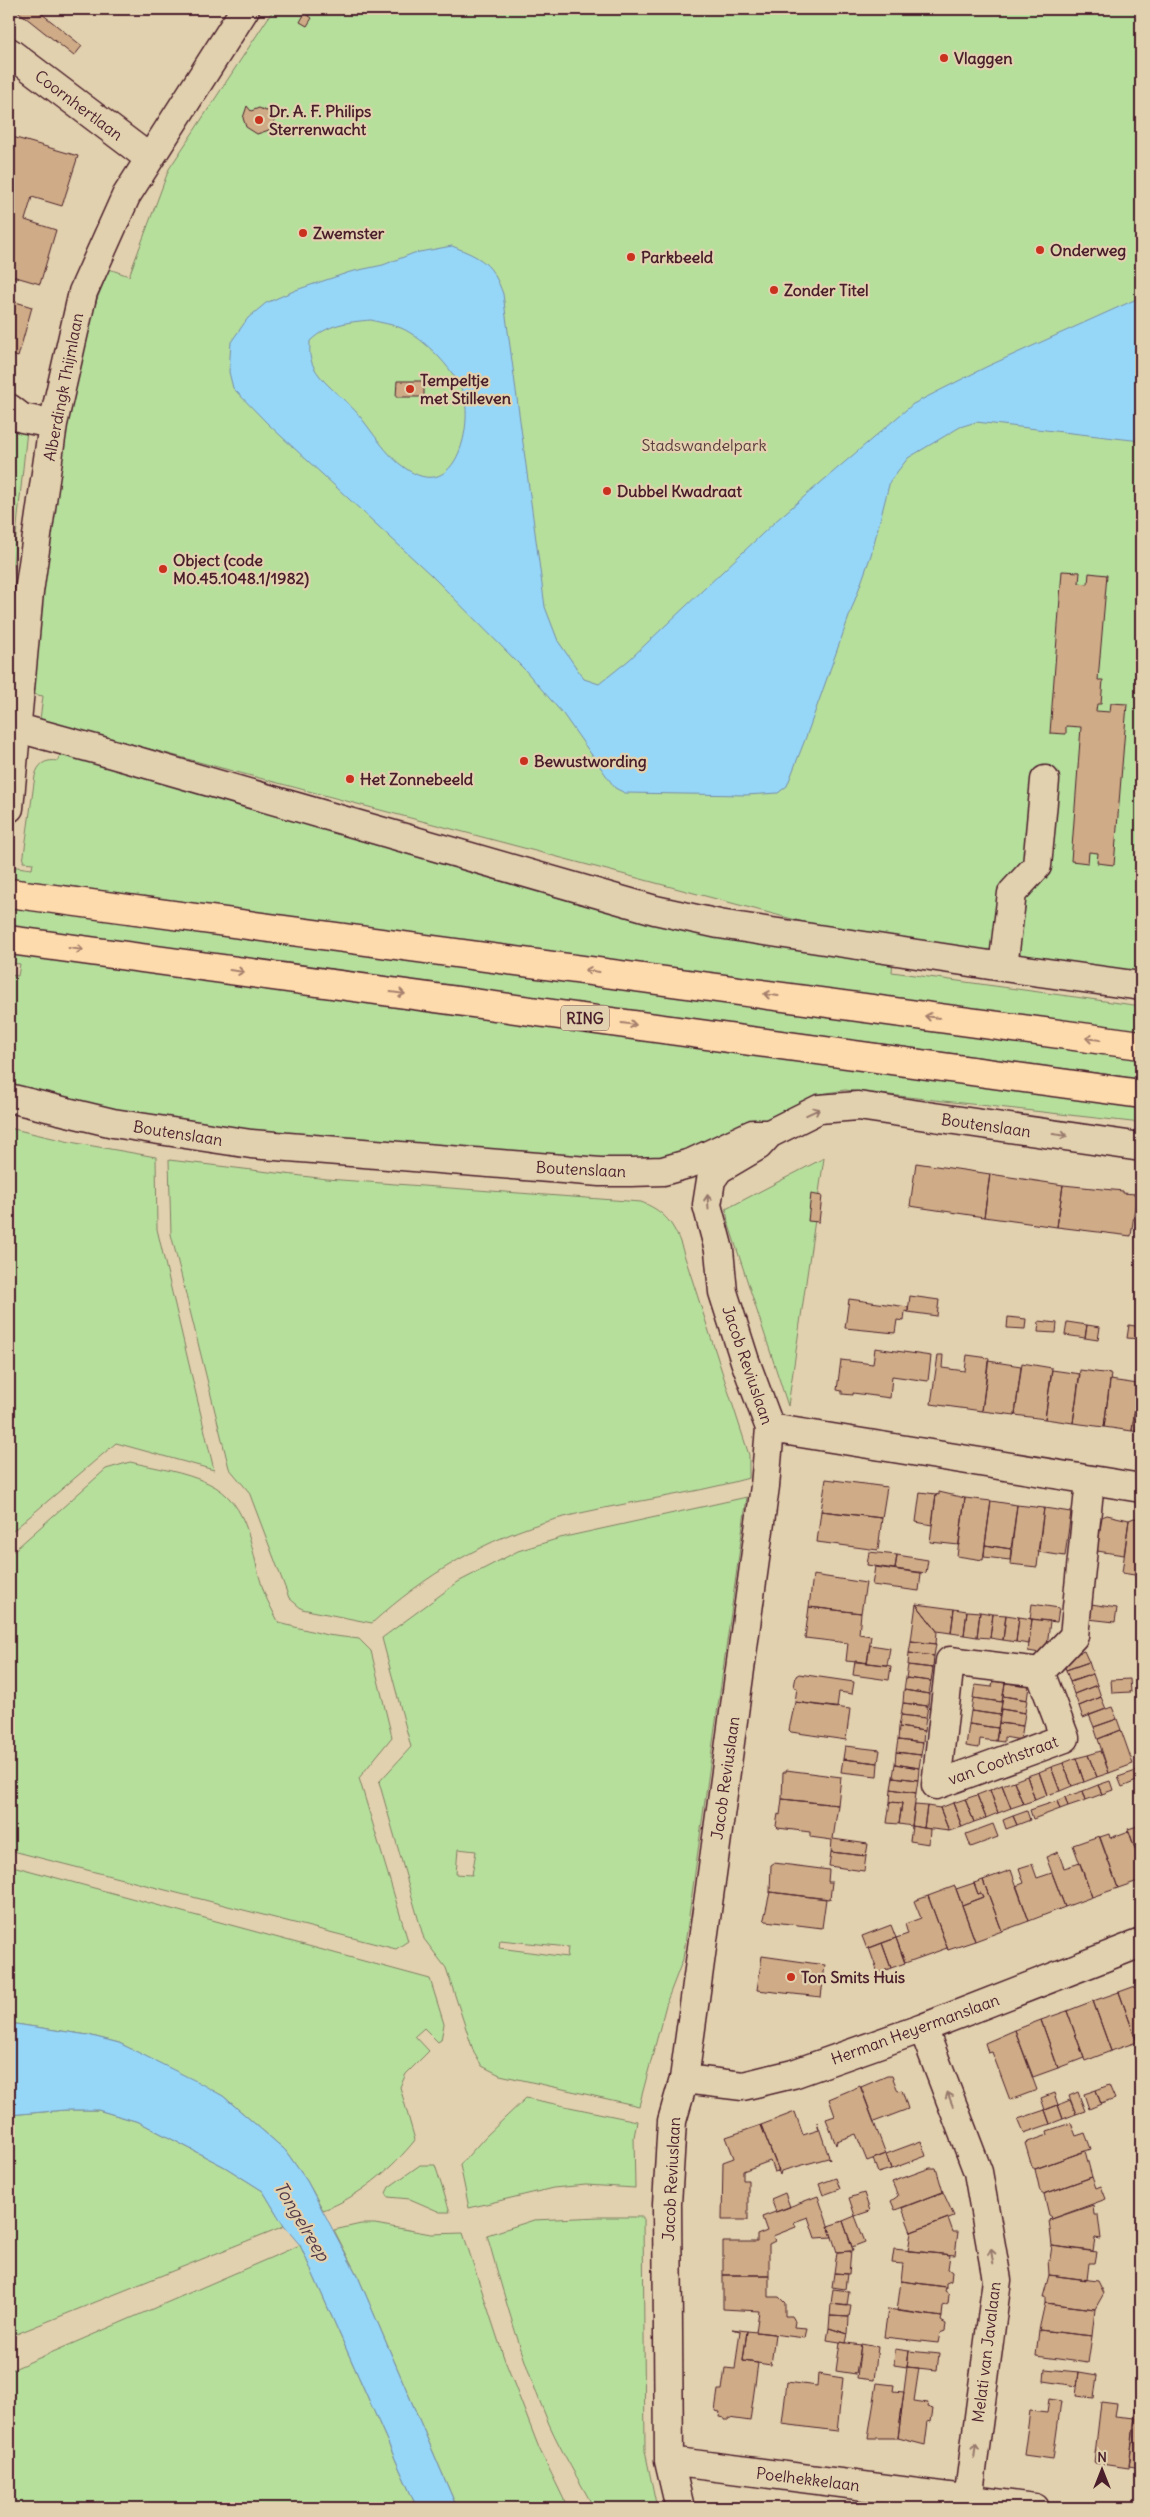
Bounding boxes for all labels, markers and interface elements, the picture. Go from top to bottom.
place label: Vlaggen [954,48,1012,69]
marker: Vlaggen [938,52,950,64]
street label: Coornhertlaan [31,65,127,145]
place label: Dr. A. F. Philips Sterrenwacht [269,101,371,139]
marker: Dr. A. F. Philips Sterrenwacht [253,114,265,126]
place label: Zwemster [313,223,385,243]
marker: Zwemster [297,227,309,239]
place label: Onderweg [1050,240,1126,261]
marker: Onderweg [1034,244,1046,256]
place label: Parkbeeld [641,247,714,267]
marker: Parkbeeld [625,251,637,263]
place label: Zonder Titel [784,280,869,300]
marker: Zonder Titel [768,284,780,296]
street label: Alberdingk Thijmlaan [39,311,87,463]
place label: Tempeltje met Stilleven [420,370,511,408]
marker: Tempeltje met Stilleven [404,383,416,395]
park label: Stadswandelpark [641,435,767,455]
place label: Dubbel Kwadraat [617,481,742,501]
marker: Dubbel Kwadraat [601,485,613,497]
place label: Object (code M0.45.1048.1/1982) [173,550,309,589]
marker: Object (code M0.45.1048.1/1982) [157,563,169,575]
place label: Bewustwording [534,751,647,772]
marker: Bewustwording [518,755,530,767]
place label: Het Zonnebeeld [360,769,474,789]
marker: Het Zonnebeeld [344,773,356,785]
one-way arrow [68,944,84,954]
one-way arrow [229,966,245,976]
one-way arrow [585,966,601,976]
one-way arrow [390,988,406,998]
one-way arrow [763,990,779,1000]
road number: RING [561,1006,609,1030]
one-way arrow [924,1012,940,1022]
one-way arrow [621,1020,637,1030]
one-way arrow [1085,1033,1101,1043]
one-way arrow [805,1107,820,1117]
street label: Boutenslaan [940,1109,1032,1141]
street label: Boutenslaan [132,1116,224,1150]
one-way arrow [1051,1131,1067,1141]
street label: Boutenslaan [535,1157,627,1181]
one-way arrow [704,1195,713,1211]
street label: Jacob Reviuslaan [718,1303,778,1427]
street label: Jacob Reviuslaan [706,1715,744,1841]
street label: van Coothstraat [945,1731,1061,1789]
place label: Ton Smits Huis [801,1967,905,1987]
marker: Ton Smits Huis [785,1971,797,1983]
street label: Herman Heyermanslaan [828,1989,1002,2069]
one-way arrow [945,2092,954,2107]
street label: Jacob Reviuslaan [658,2116,684,2242]
water label: Tongelreep [269,2177,335,2266]
one-way arrow [987,2248,997,2264]
street label: Melati van Javalaan [967,2280,1005,2424]
one-way arrow [970,2444,980,2460]
north arrow [1078,2444,1128,2494]
text: N [1097,2448,1107,2466]
street label: Poelhekkelaan [755,2463,861,2495]

